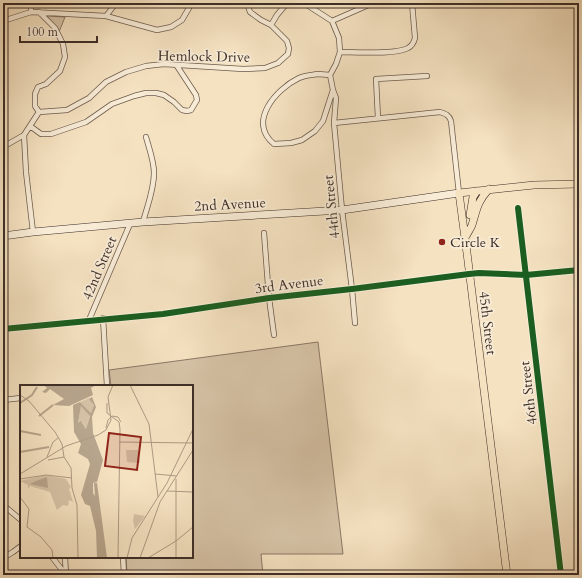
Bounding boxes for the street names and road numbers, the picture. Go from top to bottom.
street label: Hemlock Drive [158,46,250,67]
street label: 44th Street [319,174,344,240]
street label: 2nd Avenue [194,193,266,216]
street label: 42nd Street [78,233,122,303]
street label: 3rd Avenue [254,271,324,298]
street label: 45th Street [474,290,501,356]
street label: 46th Street [515,360,542,426]

